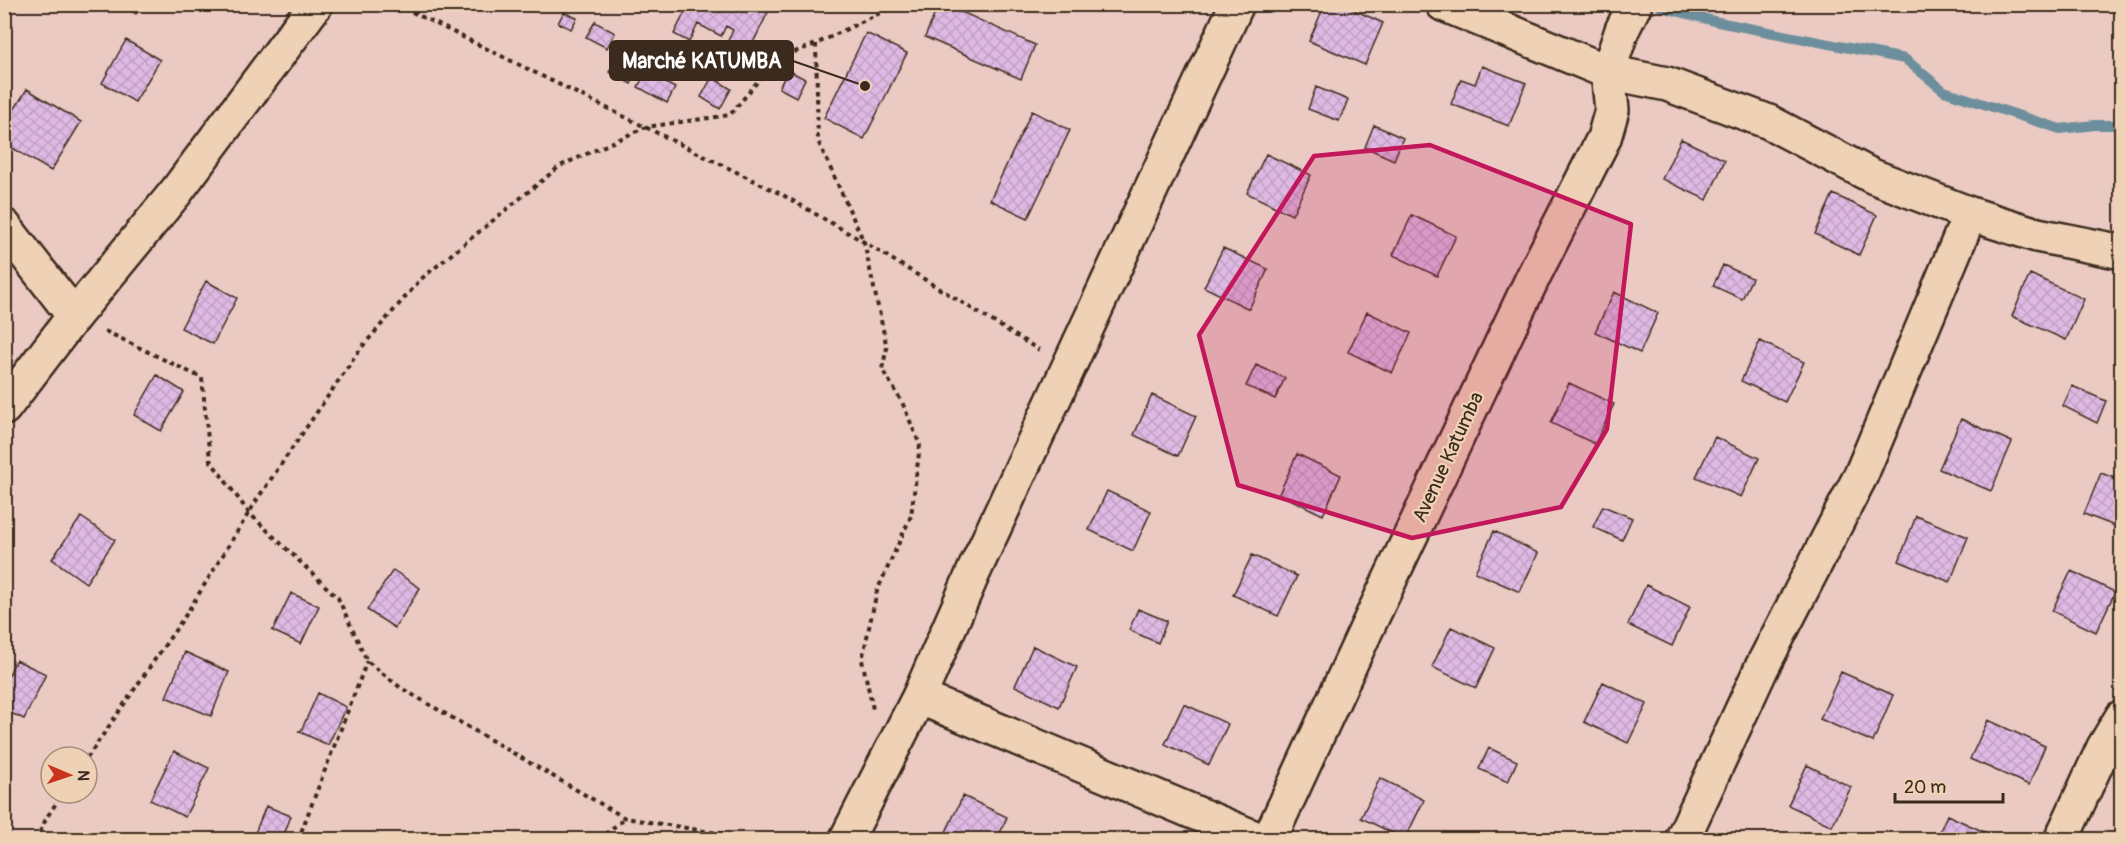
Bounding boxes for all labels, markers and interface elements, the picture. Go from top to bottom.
callout: Marché KATUMBA [610,41,793,80]
text: Marché KATUMBA [622,48,782,75]
street label: Avenue Katumba [1407,388,1489,526]
north arrow [39,745,99,805]
scale bar [1895,766,2003,804]
text: N [73,770,93,781]
text: 20 m [1904,776,1946,799]

